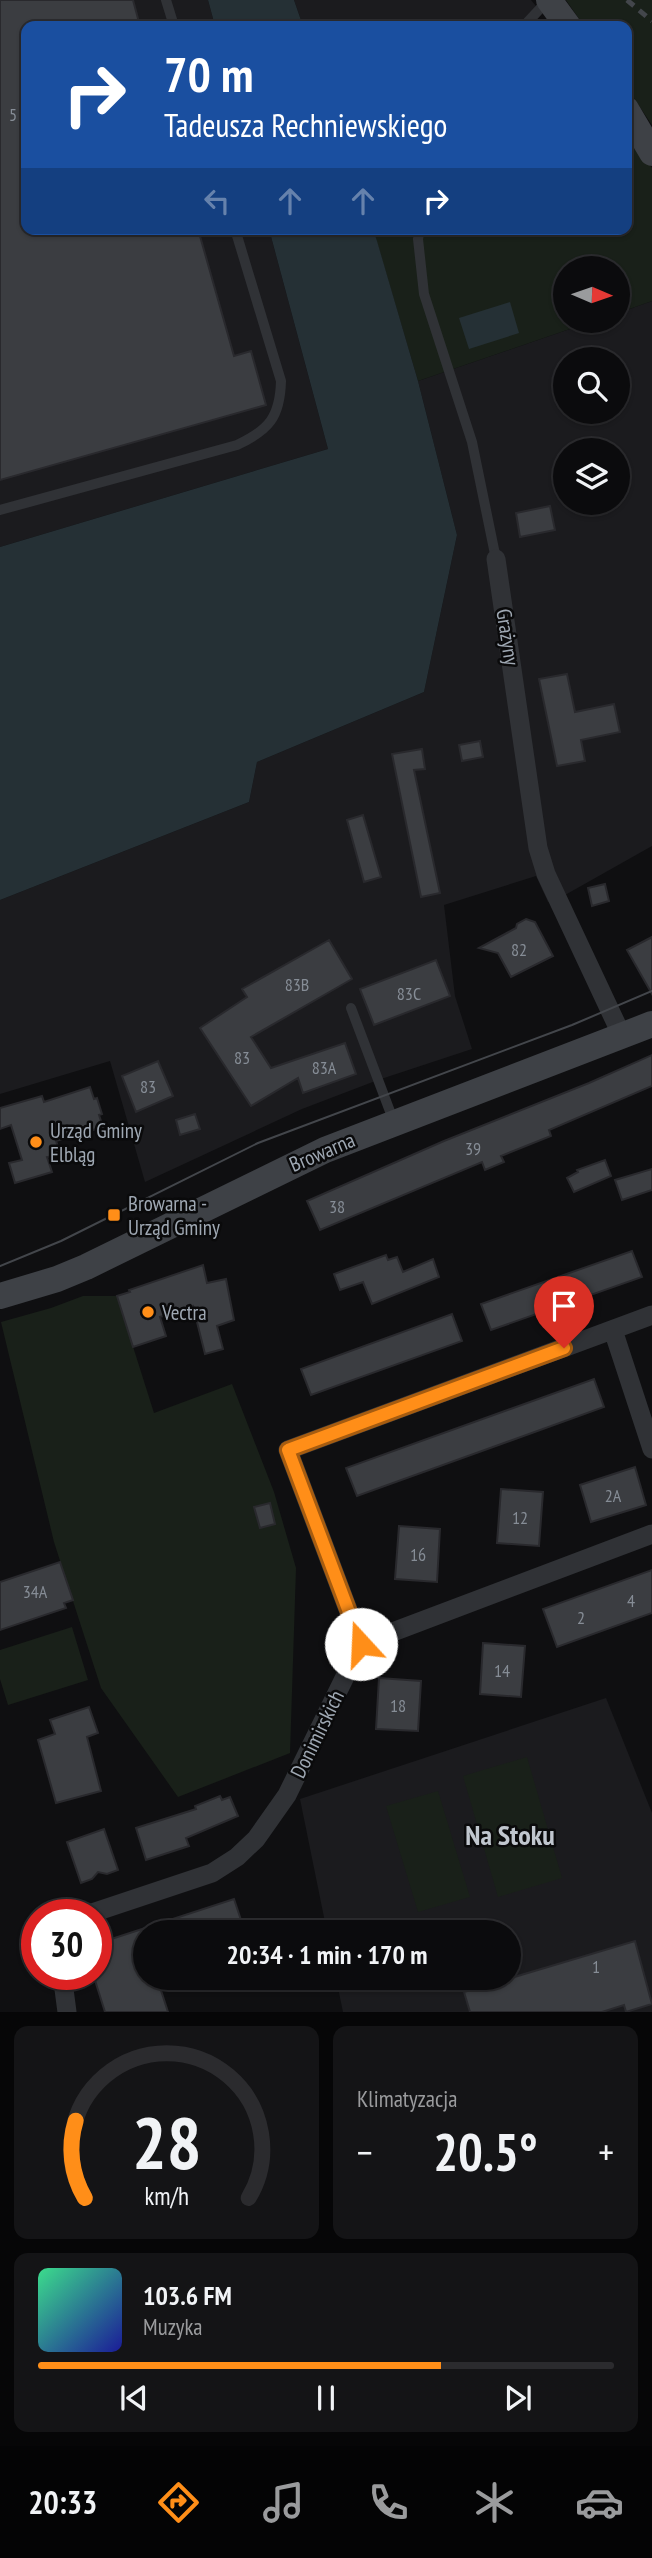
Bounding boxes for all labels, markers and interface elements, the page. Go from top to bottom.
text: 70 m [164,42,253,106]
icon: right [49,49,140,140]
house number: 5 [9,103,17,126]
text: Tadeusza Rechniewskiego [164,104,447,146]
icon: left [198,182,236,220]
icon: ahead [271,182,309,220]
icon: ahead [344,182,382,220]
icon: right [417,182,455,220]
north arrow [553,256,630,332]
map controls [553,256,630,515]
button: search [553,347,630,424]
button: layers [553,438,630,515]
street label: Grażyny [490,607,526,667]
house number: 82 [511,938,527,961]
house number: 83B [285,973,309,996]
house number: 83C [397,982,421,1005]
house number: 83 [234,1046,250,1069]
house number: 83A [312,1056,337,1079]
house number: 83 [140,1075,156,1098]
place label: Urząd Gminy Elbląg [50,1117,142,1168]
street label: Browarna [285,1126,359,1178]
marker: Urząd Gminy Elbląg [28,1134,44,1150]
house number: 39 [465,1137,481,1160]
place label: Browarna - Urząd Gminy [128,1190,220,1241]
house number: 38 [329,1195,345,1218]
marker: Browarna - Urząd Gminy [106,1207,122,1223]
pin [534,1276,594,1348]
icon: arrive [545,1287,583,1325]
place label: Vectra [161,1299,207,1326]
marker: Vectra [140,1304,156,1320]
house number: 2A [605,1484,622,1507]
house number: 12 [512,1506,528,1529]
house number: 16 [410,1543,426,1566]
house number: 34A [23,1580,48,1603]
house number: 4 [627,1589,635,1612]
house number: 2 [577,1606,585,1629]
position arrow [324,1607,398,1681]
house number: 14 [494,1659,510,1682]
street label: Donimirskich [284,1686,350,1782]
house number: 18 [390,1694,406,1717]
district label: Na Stoku [465,1816,555,1853]
speed limit sign: 30 [21,1899,112,1990]
text: 20:34 · 1 min · 170 m [227,1938,427,1971]
house number: 1 [592,1955,600,1978]
text: Klimatyzacja [357,2084,457,2113]
text: 28 [132,2095,201,2189]
text: 20.5° [433,2118,538,2185]
text: − [357,2127,373,2176]
text: + [598,2127,614,2176]
text: km/h [144,2180,189,2212]
text: 103.6 FM [143,2279,232,2312]
text: Muzyka [143,2312,203,2341]
icon: previous [115,2379,153,2417]
icon: pause [307,2379,345,2417]
icon: next [499,2379,537,2417]
icon: directions [154,2478,203,2527]
icon: music [259,2478,308,2527]
icon: phone [364,2478,413,2527]
icon: climate [470,2478,519,2527]
icon: car [575,2478,624,2527]
text: 20:33 [28,2481,97,2523]

